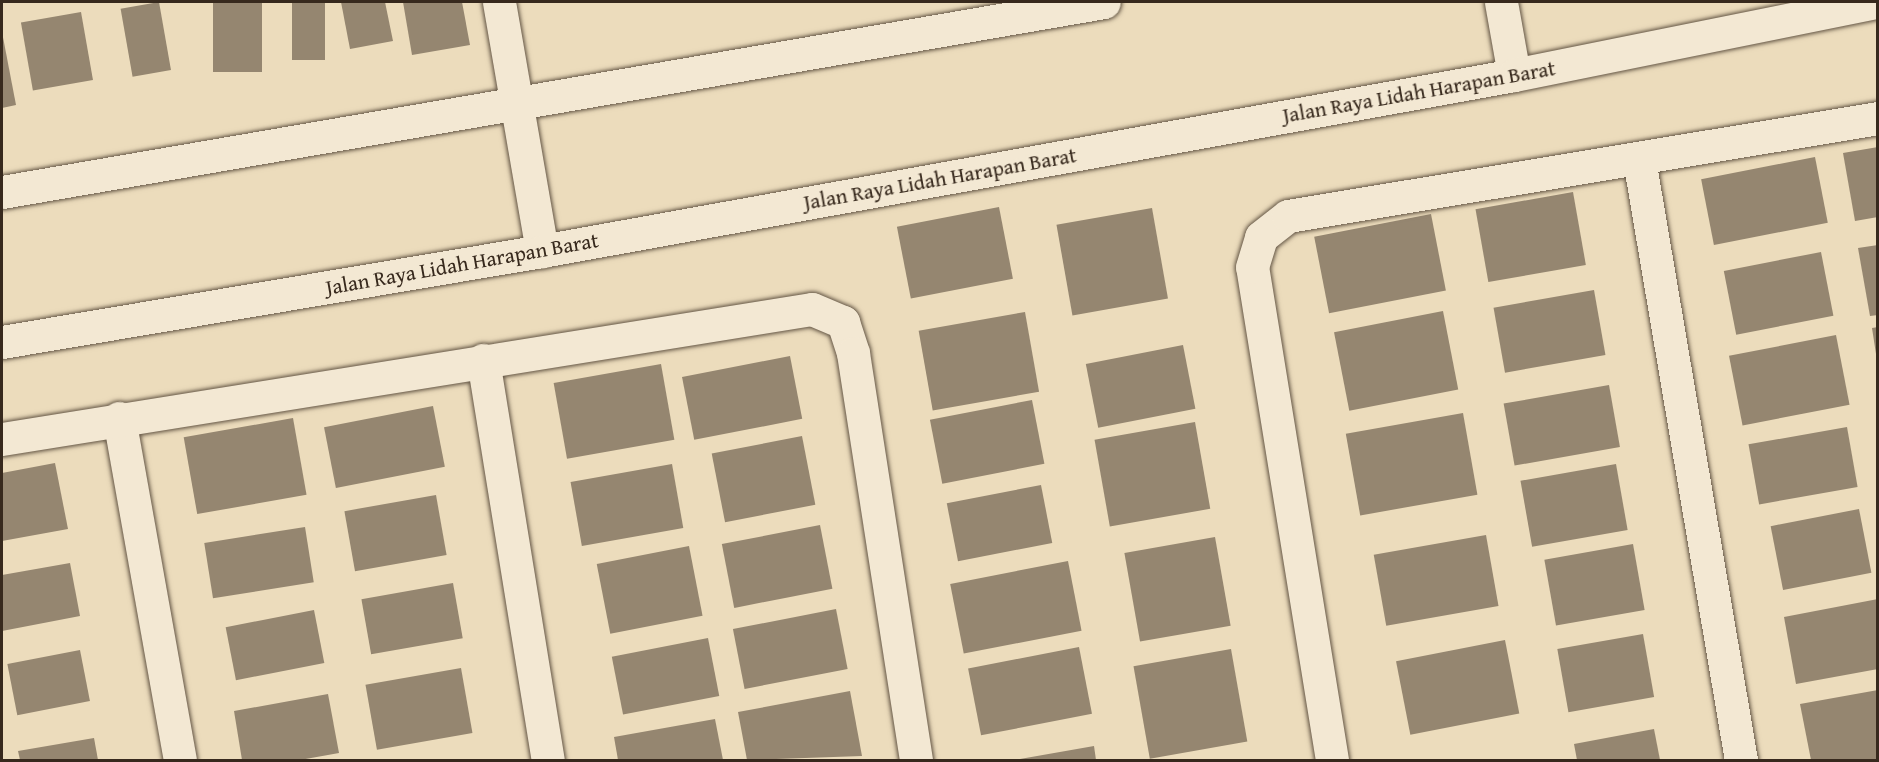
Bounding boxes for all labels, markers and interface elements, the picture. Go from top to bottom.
street label: Jalan Raya Lidah Harapan Barat [1281,56,1557,128]
street label: Jalan Raya Lidah Harapan Barat [802,143,1078,215]
street label: Jalan Raya Lidah Harapan Barat [324,228,600,300]

